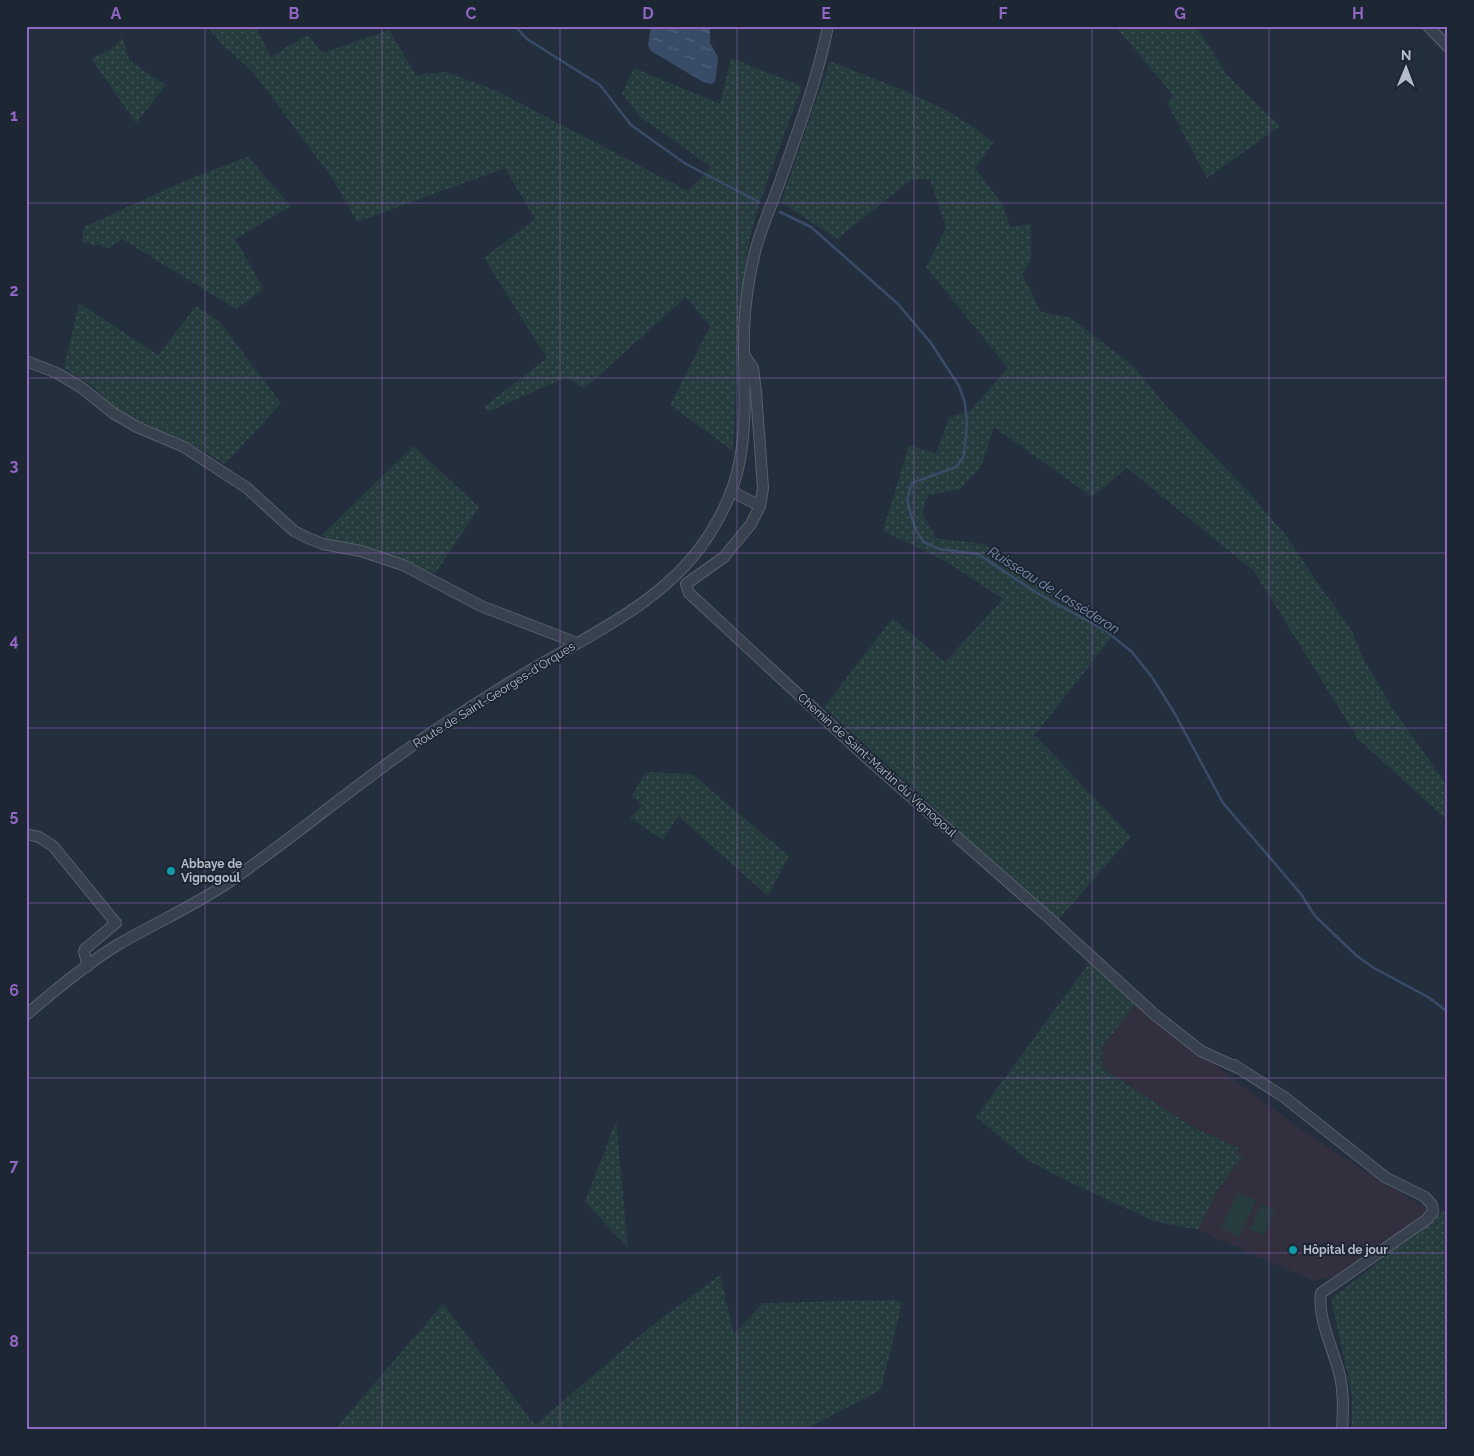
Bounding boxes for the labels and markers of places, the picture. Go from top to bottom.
place label: Abbaye de Vignogoul [181,857,242,885]
marker: Abbaye de Vignogoul [165,865,177,877]
place label: Hôpital de jour [1303,1243,1388,1257]
marker: Hôpital de jour [1287,1244,1299,1256]

